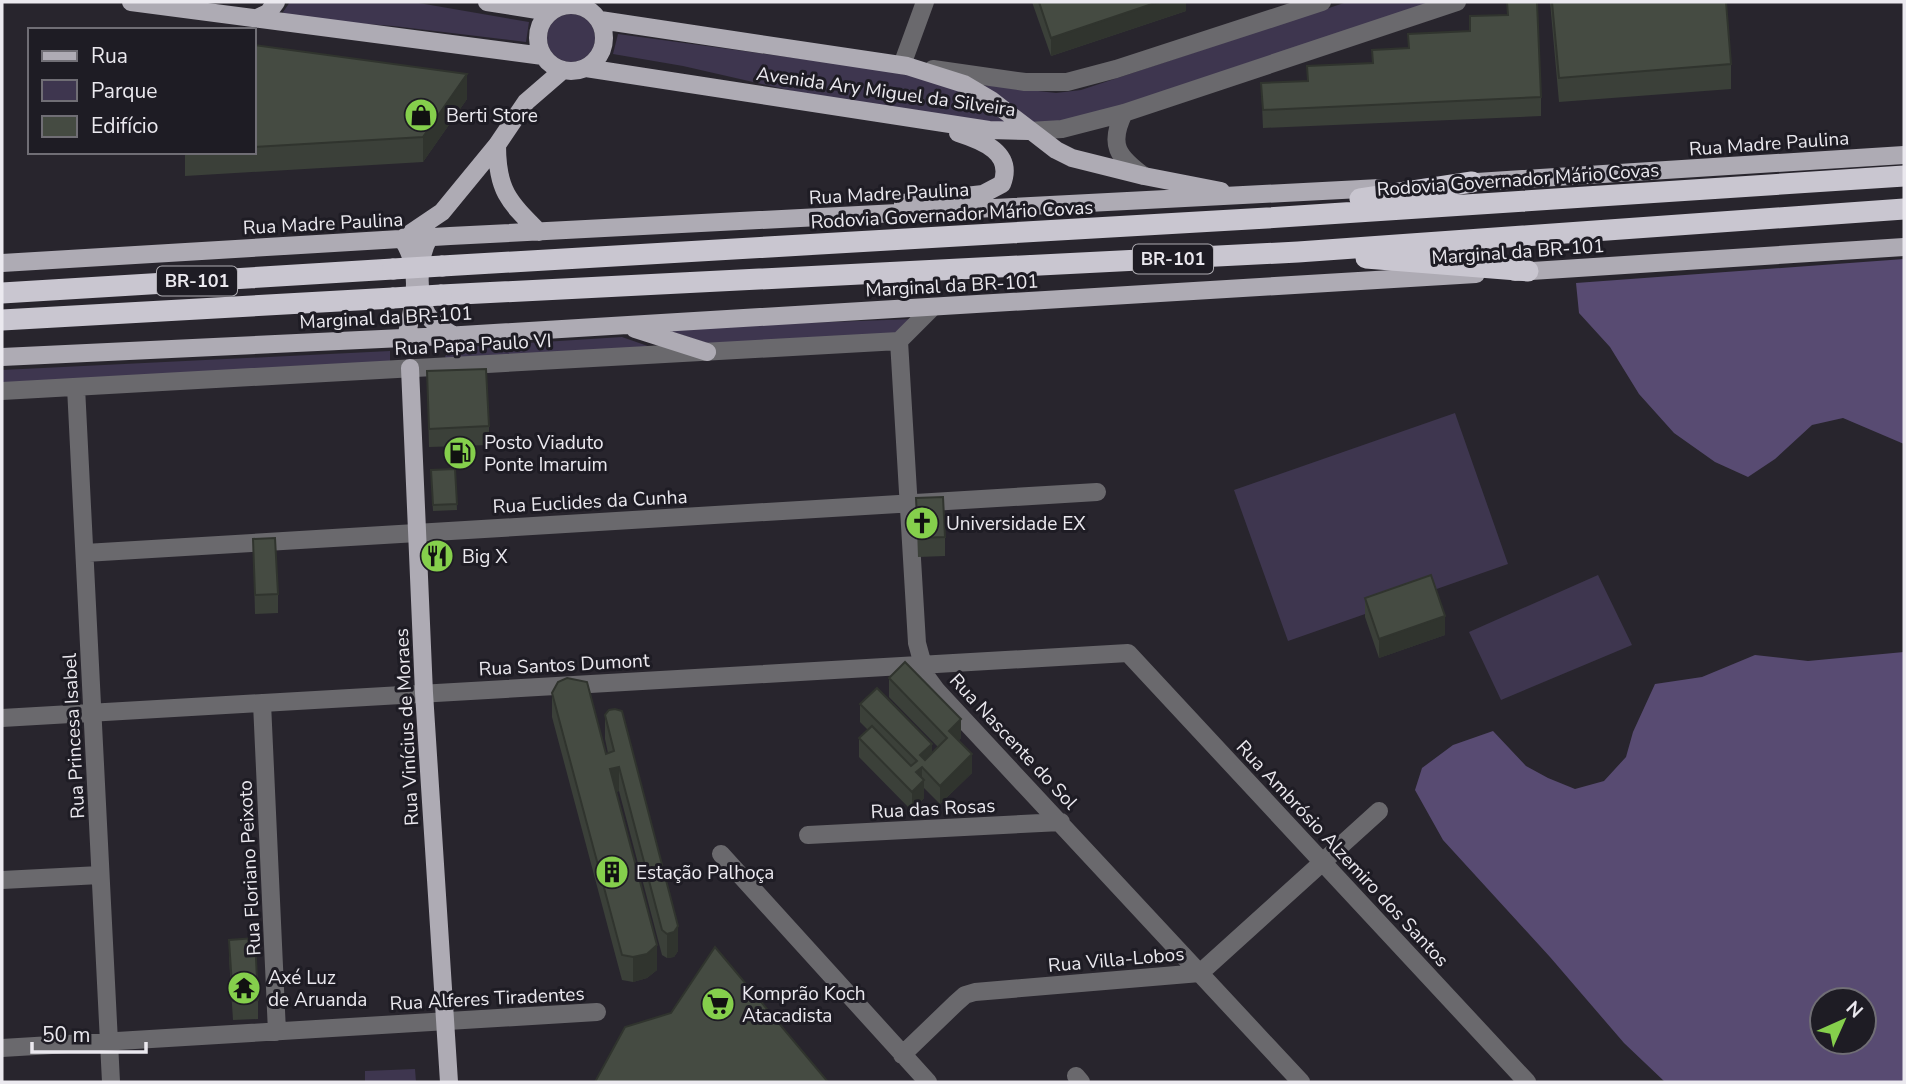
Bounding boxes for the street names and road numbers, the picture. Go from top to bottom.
street label: Avenida Ary Miguel da Silveira [754,61,1017,123]
street label: Rua Madre Paulina [1688,125,1850,163]
street label: Rodovia Governador Mário Covas [1376,157,1660,203]
street label: Rua Madre Paulina [808,177,970,211]
street label: Rodovia Governador Mário Covas [810,195,1094,235]
street label: Rua Madre Paulina [242,207,404,241]
street label: Marginal da BR-101 [1431,233,1605,271]
road number: BR-101 [1133,244,1213,274]
road number: BR-101 [157,267,237,296]
street label: Marginal da BR-101 [865,268,1039,304]
street label: Marginal da BR-101 [299,300,473,336]
street label: Rua Papa Paulo VI [394,328,552,362]
street label: Rua Euclides da Cunha [492,484,688,520]
street label: Rua Vinícius de Moraes [389,627,425,826]
street label: Rua Santos Dumont [478,648,650,682]
street label: Rua Princesa Isabel [57,652,91,819]
street label: Rua Nascente do Sol [943,668,1083,816]
street label: Rua Ambrósio Alzemiro dos Santos [1230,735,1454,973]
street label: Rua Floriano Peixoto [232,779,268,956]
street label: Rua das Rosas [870,793,996,825]
street label: Rua Villa-Lobos [1047,941,1185,979]
street label: Rua Alferes Tiradentes [389,981,585,1017]

